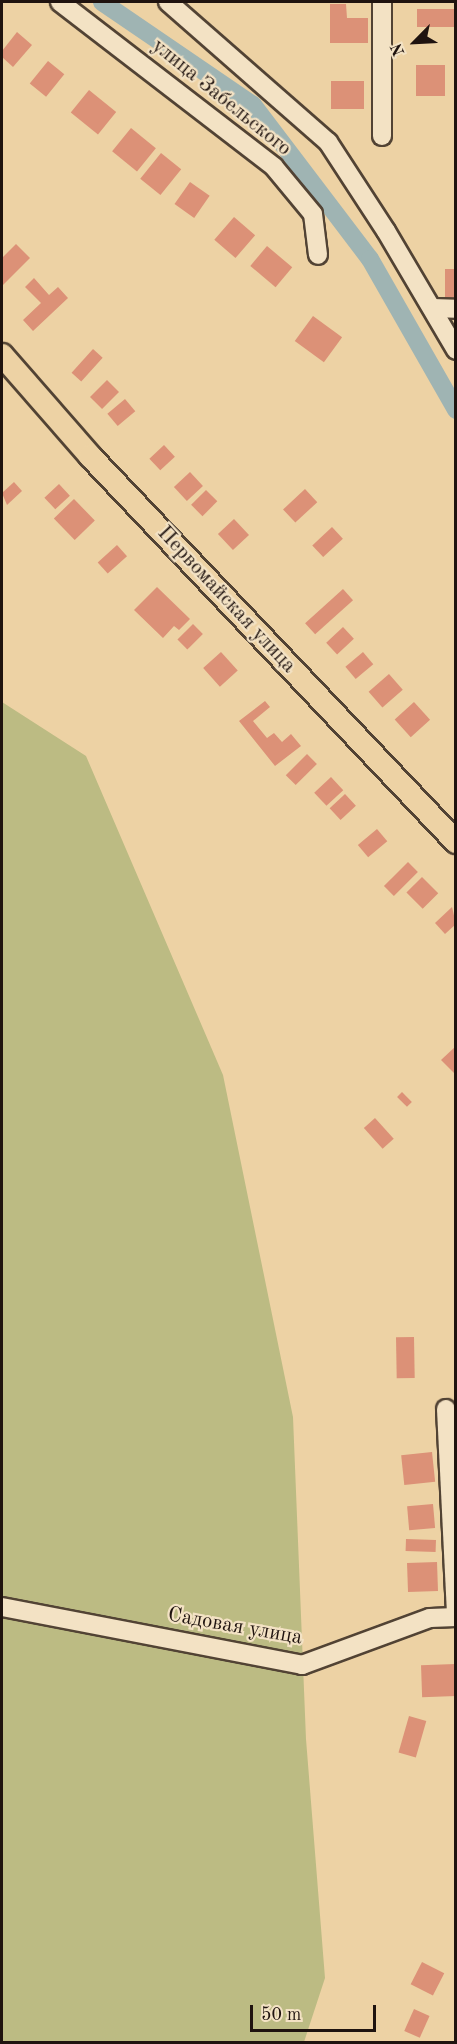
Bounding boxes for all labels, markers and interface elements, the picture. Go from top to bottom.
north arrow [385,12,445,72]
street label: улица Забельского [146,34,296,162]
text: N [389,40,408,58]
street label: Первомайская улица [151,521,301,679]
street label: Садовая улица [166,1603,304,1651]
scale bar [253,1993,379,2031]
text: 50 m [261,2006,301,2024]

